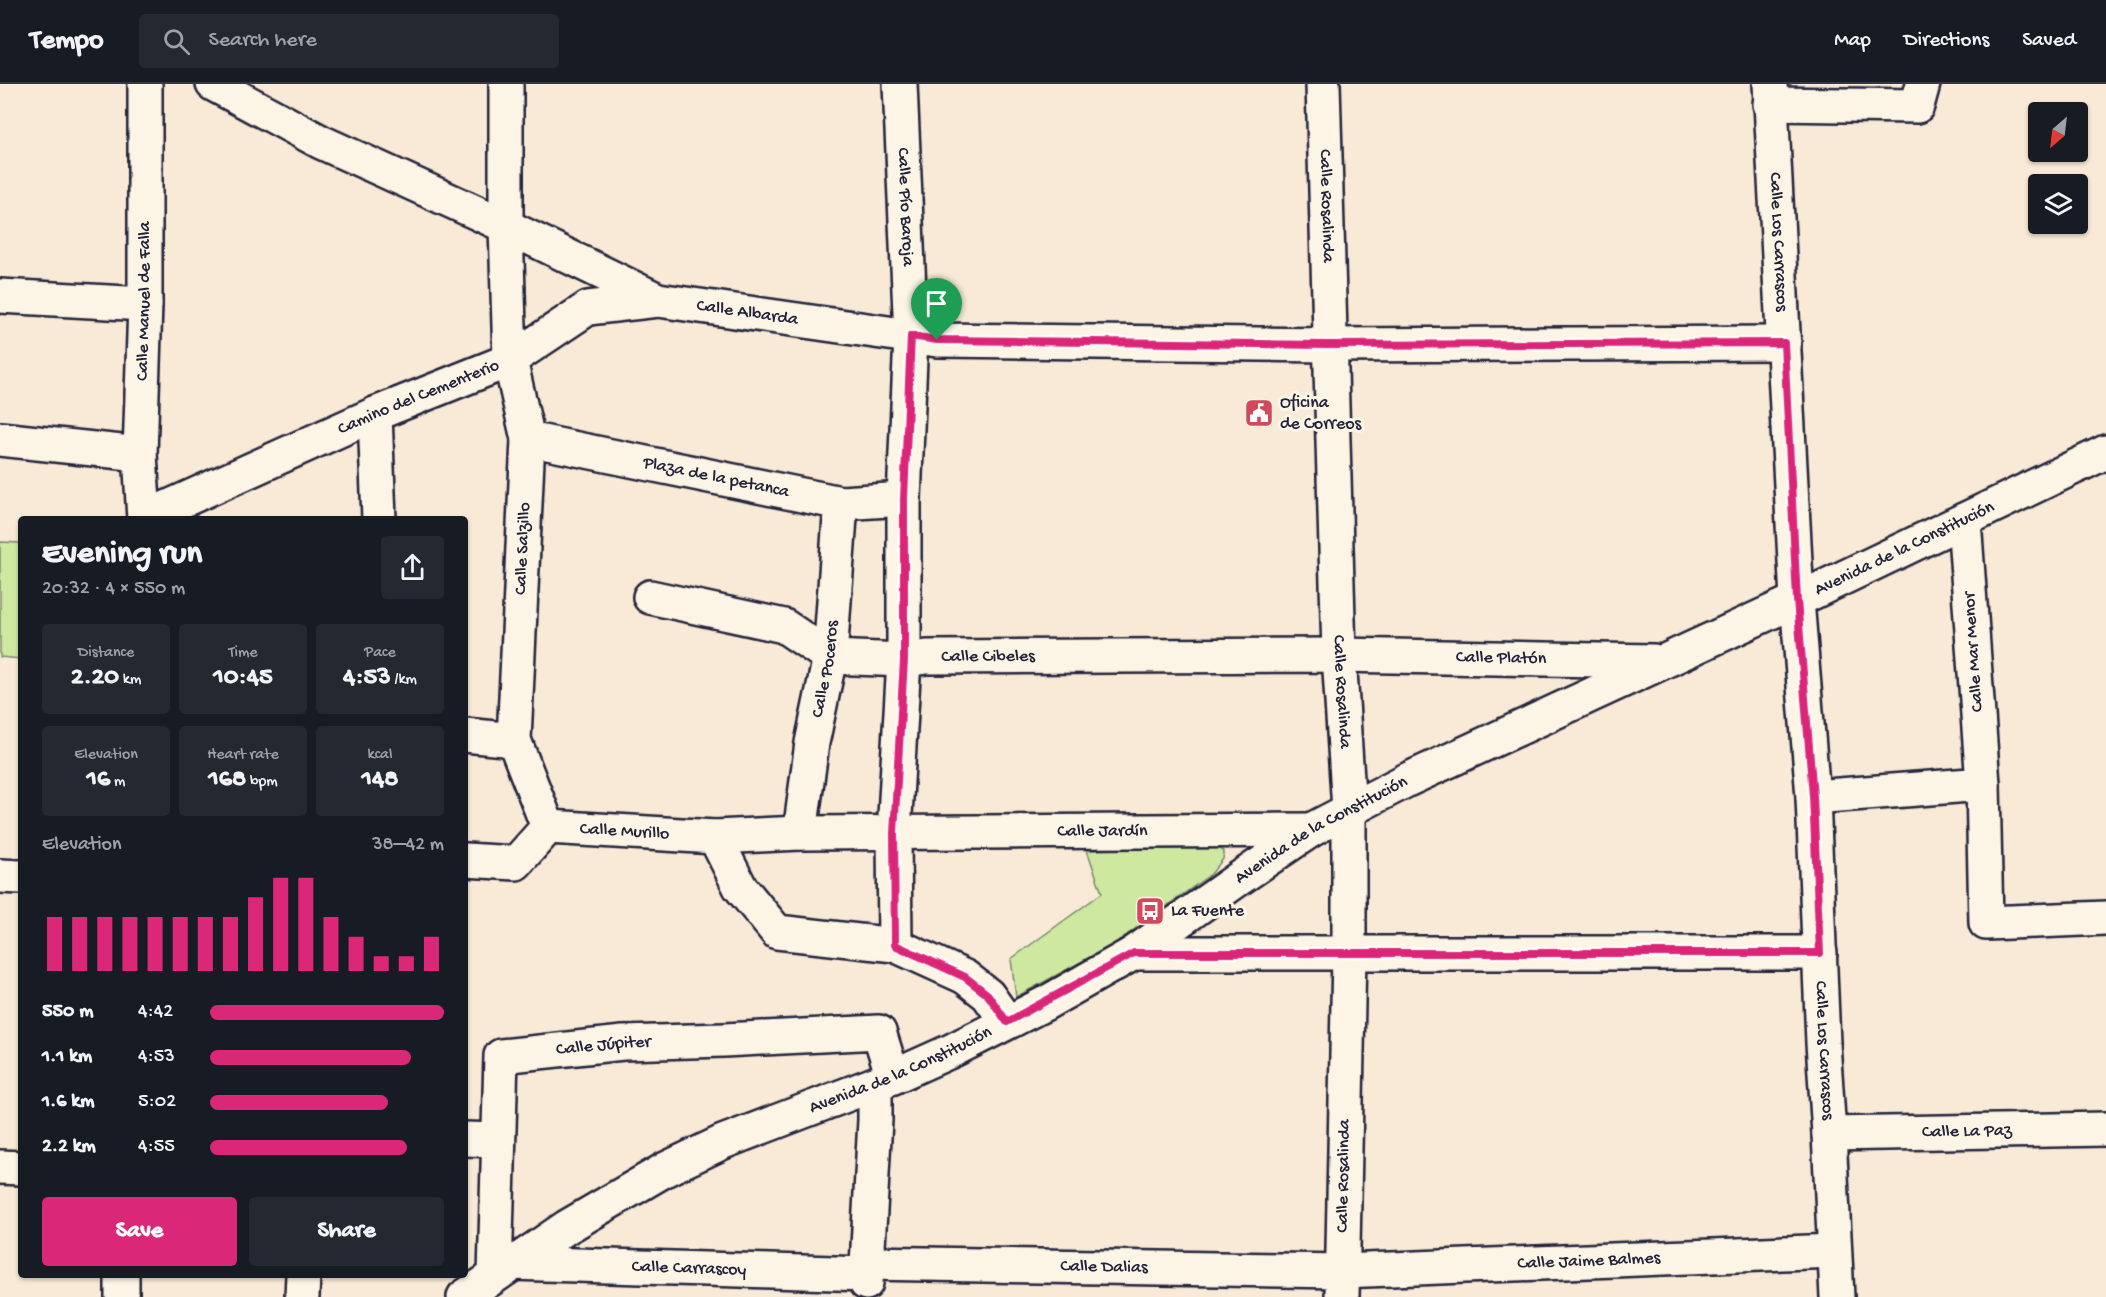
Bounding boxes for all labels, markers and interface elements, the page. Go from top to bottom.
search box [139,14,559,68]
text: Tempo [30,25,103,58]
icon: search [160,25,193,58]
text: Search here [208,28,317,54]
text: Map [1834,29,1871,54]
text: Directions [1904,29,1989,54]
text: Saved [2022,29,2076,54]
north arrow [2028,102,2088,162]
map controls [2028,102,2088,234]
street label: Calle Pío Baroja [892,147,918,268]
street label: Calle Rosalinda [1314,149,1339,264]
street label: Calle Los Carrascos [1764,172,1792,313]
button: layers [2028,174,2088,234]
street label: Calle Manuel de Falla [132,220,156,381]
pin [911,278,962,340]
icon: arrive [920,287,953,320]
street label: Calle Albarda [695,295,800,331]
street label: Camino del Cementerio [335,355,502,440]
place label: Oficina de Correos [1280,393,1363,435]
public building icon: Oficina de Correos [1243,397,1275,429]
street label: Plaza de la petanca [640,452,792,503]
street label: Avenida de la Constitución [1811,496,1998,601]
street label: Calle Salzillo [510,502,536,595]
text: Evening run [42,536,202,574]
button: share [381,536,444,599]
text: 20:32 · 4 × 550 m [42,578,185,601]
street label: Calle Mar Menor [1959,590,1989,713]
street label: Calle Poceros [807,618,843,720]
street label: Calle Rosalinda [1328,635,1356,750]
text: Distance [78,644,134,663]
text: Time [228,644,258,663]
text: Pace [364,644,396,663]
street label: Calle Cibeles [941,646,1036,667]
street label: Calle Platón [1456,647,1547,669]
text: 2.20 [71,663,119,694]
text: 10:45 [213,663,273,694]
text: 4:53 [343,663,391,694]
text: km [119,671,141,690]
text: /km [391,671,417,690]
text: Elevation [74,746,138,765]
text: Heart rate [207,746,279,765]
text: kcal [368,746,392,765]
text: 16 [87,765,110,796]
text: 168 [208,765,246,796]
text: 148 [361,765,399,796]
street label: Avenida de la Constitución [1231,771,1411,889]
text: m [110,773,125,792]
text: bpm [246,773,278,792]
street label: Calle Murillo [579,818,670,845]
street label: Calle Jardín [1057,820,1148,842]
text: Elevation [42,834,122,857]
text: 38–42 m [372,834,444,857]
bus stop icon: La Fuente [1134,895,1166,927]
place label: La Fuente [1171,901,1245,922]
street label: Calle Los Carrascos [1810,980,1839,1122]
text: 550 m [42,1001,93,1024]
text: 4:42 [138,1001,173,1024]
street label: Avenida de la Constitución [806,1021,996,1119]
street label: Calle Júpiter [555,1032,653,1061]
text: 1.1 km [42,1046,92,1069]
text: 4:53 [138,1046,175,1069]
text: 1.6 km [42,1091,94,1114]
text: 5:02 [138,1091,176,1114]
street label: Calle Rosalinda [1333,1118,1356,1233]
street label: Calle La Paz [1922,1120,2013,1143]
text: 2.2 km [42,1136,96,1159]
text: 4:55 [138,1136,175,1159]
button: Save [42,1197,237,1266]
button: Share [249,1197,444,1266]
street label: Calle Jaime Balmes [1517,1248,1662,1274]
street label: Calle Carrascoy [631,1256,747,1281]
street label: Calle Dalias [1060,1256,1149,1278]

